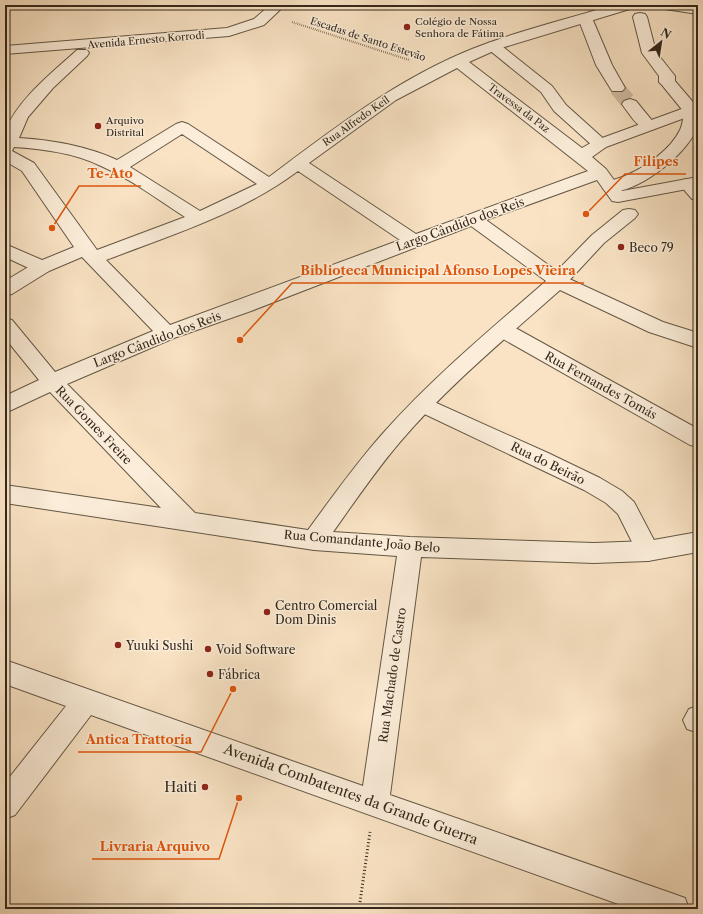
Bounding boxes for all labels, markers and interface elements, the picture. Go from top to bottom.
street label: Escadas de Santo Estevão [308,14,428,64]
place label: Colégio de Nossa Senhora de Fátima [415,15,505,40]
marker: Colégio de Nossa Senhora de Fátima [402,22,412,32]
north arrow [641,22,681,62]
text: N [658,25,674,42]
street label: Avenida Ernesto Korrodi [86,28,205,52]
street label: Travessa da Paz [485,81,553,135]
street label: Rua Alfredo Keil [320,93,392,149]
place label: Arquivo Distrital [105,114,144,139]
marker: Arquivo Distrital [93,121,103,131]
callout: Filipes [625,149,686,174]
text: Filipes [633,153,679,169]
callout: Te-Ato [79,161,141,186]
text: Te-Ato [87,165,133,181]
street label: Largo Cândido dos Reis [394,194,526,254]
place label: Beco 79 [629,240,674,255]
marker: Beco 79 [616,242,626,252]
callout: Biblioteca Municipal Afonso Lopes Vieira [292,258,584,283]
text: Biblioteca Municipal Afonso Lopes Vieira [300,262,576,278]
street label: Largo Cândido dos Reis [91,308,223,370]
street label: Rua Fernandes Tomás [542,348,660,422]
street label: Rua Gomes Freire [53,383,136,468]
street label: Rua do Beirão [508,439,588,487]
street label: Rua Comandante João Belo [283,527,441,555]
place label: Centro Comercial Dom Dinis [275,598,378,627]
street label: Rua Machado de Castro [375,606,409,744]
marker: Centro Comercial Dom Dinis [262,607,272,617]
place label: Yuuki Sushi [125,638,193,653]
marker: Yuuki Sushi [113,640,123,650]
place label: Void Software [215,642,296,657]
marker: Void Software [203,644,213,654]
place label: Fábrica [218,667,261,682]
marker: Fábrica [205,669,215,679]
callout: Antica Trattoria [78,727,201,752]
text: Antica Trattoria [85,731,193,747]
street label: Avenida Combatentes da Grande Guerra [221,739,481,849]
place label: Haiti [164,778,197,796]
marker: Haiti [200,782,210,792]
callout: Livraria Arquivo [92,834,219,859]
text: Livraria Arquivo [100,838,210,854]

